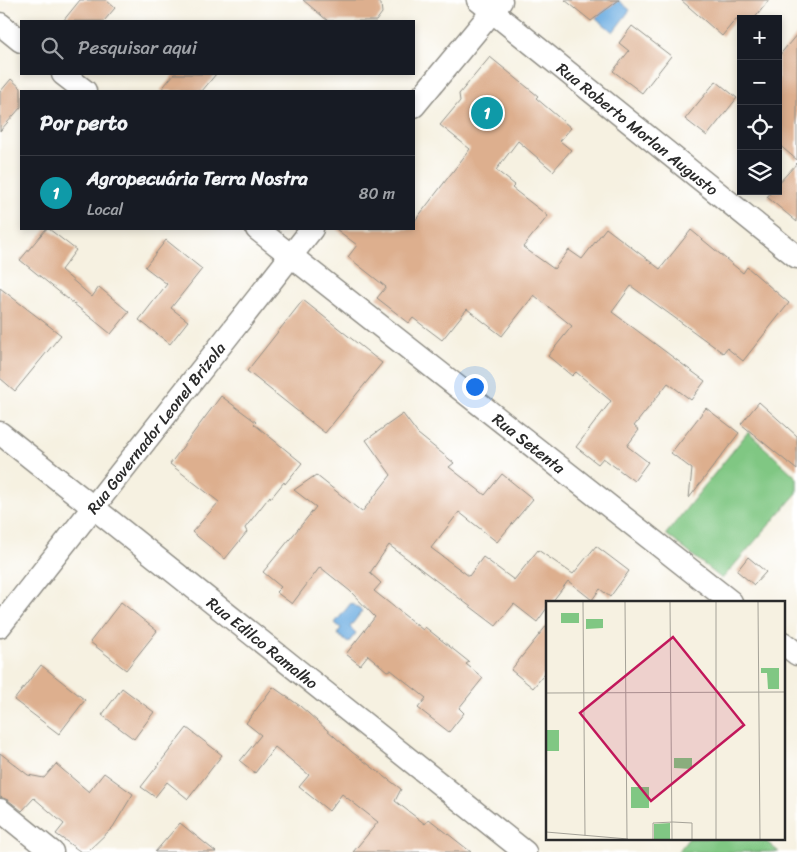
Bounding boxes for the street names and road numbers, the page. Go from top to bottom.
street label: Rua Roberto Morlan Augusto [550,55,725,203]
street label: Rua Governador Leonel Brizola [79,336,233,521]
street label: Rua Setenta [486,405,572,482]
street label: Rua Edilco Ramalho [200,589,325,697]

